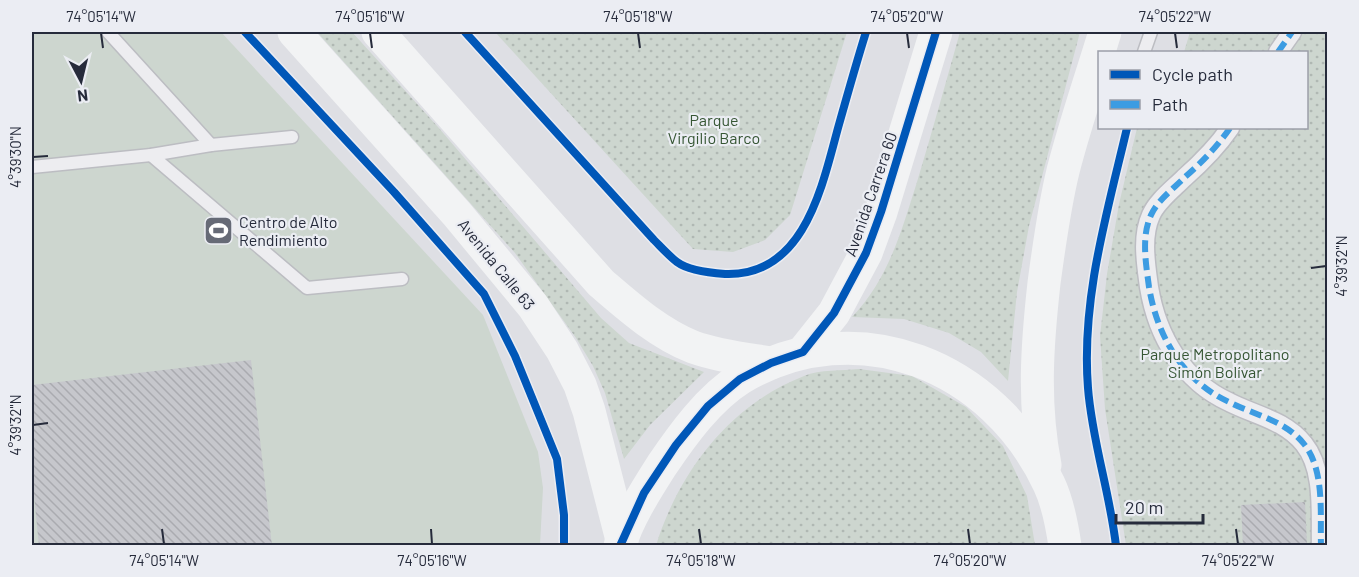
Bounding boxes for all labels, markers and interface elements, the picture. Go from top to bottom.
text: 74°05'14"W [66,7,136,25]
text: 74°05'16"W [335,7,405,25]
text: 74°05'18"W [603,7,673,25]
text: 74°05'20"W [871,7,943,25]
text: 74°05'22"W [1139,7,1211,25]
north arrow [51,51,111,111]
legend [1098,51,1308,129]
text: Cycle path [1152,63,1233,85]
text: N [76,86,89,106]
text: Path [1152,93,1188,115]
park label: Parque Virgilio Barco [668,110,760,147]
text: 4°39'30"N [6,126,24,188]
street label: Avenida Carrera 60 [840,129,900,259]
place label: Centro de Alto Rendimiento [239,212,338,249]
sports icon: Centro de Alto Rendimiento [202,214,234,246]
street label: Avenida Calle 63 [455,215,539,313]
text: 4°39'32"N [1332,235,1350,297]
park label: Parque Metropolitano Simón Bolívar [1141,344,1289,381]
text: 4°39'32"N [6,394,24,456]
scale bar [1116,487,1203,525]
text: 20 m [1125,496,1163,518]
text: 74°05'14"W [129,551,199,569]
text: 74°05'16"W [397,551,467,569]
text: 74°05'18"W [666,551,736,569]
text: 74°05'20"W [934,551,1006,569]
text: 74°05'22"W [1202,551,1274,569]

